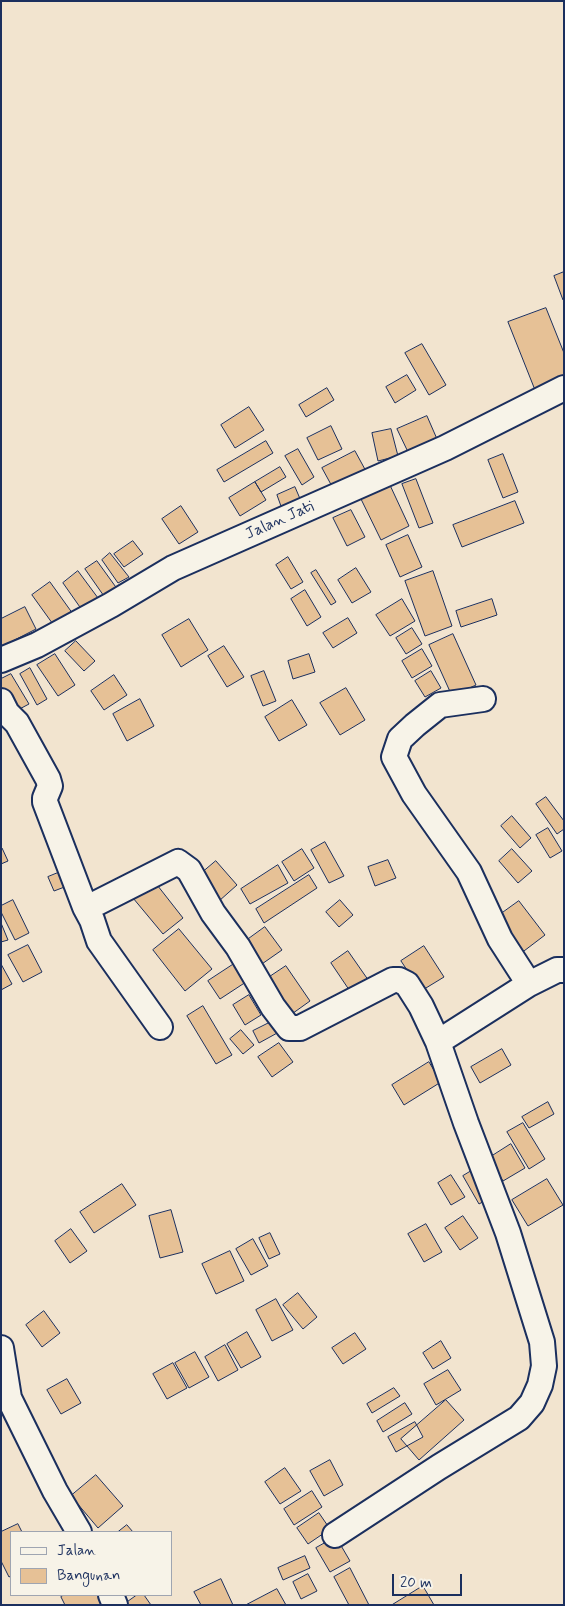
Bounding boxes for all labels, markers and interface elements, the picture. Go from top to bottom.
street label: Jalan Jati [243,497,317,545]
legend [10,1531,172,1596]
text: Jalan [57,1541,96,1561]
scale bar [395,1564,465,1596]
text: Bangunan [57,1566,120,1586]
text: 20 m [400,1573,432,1593]

